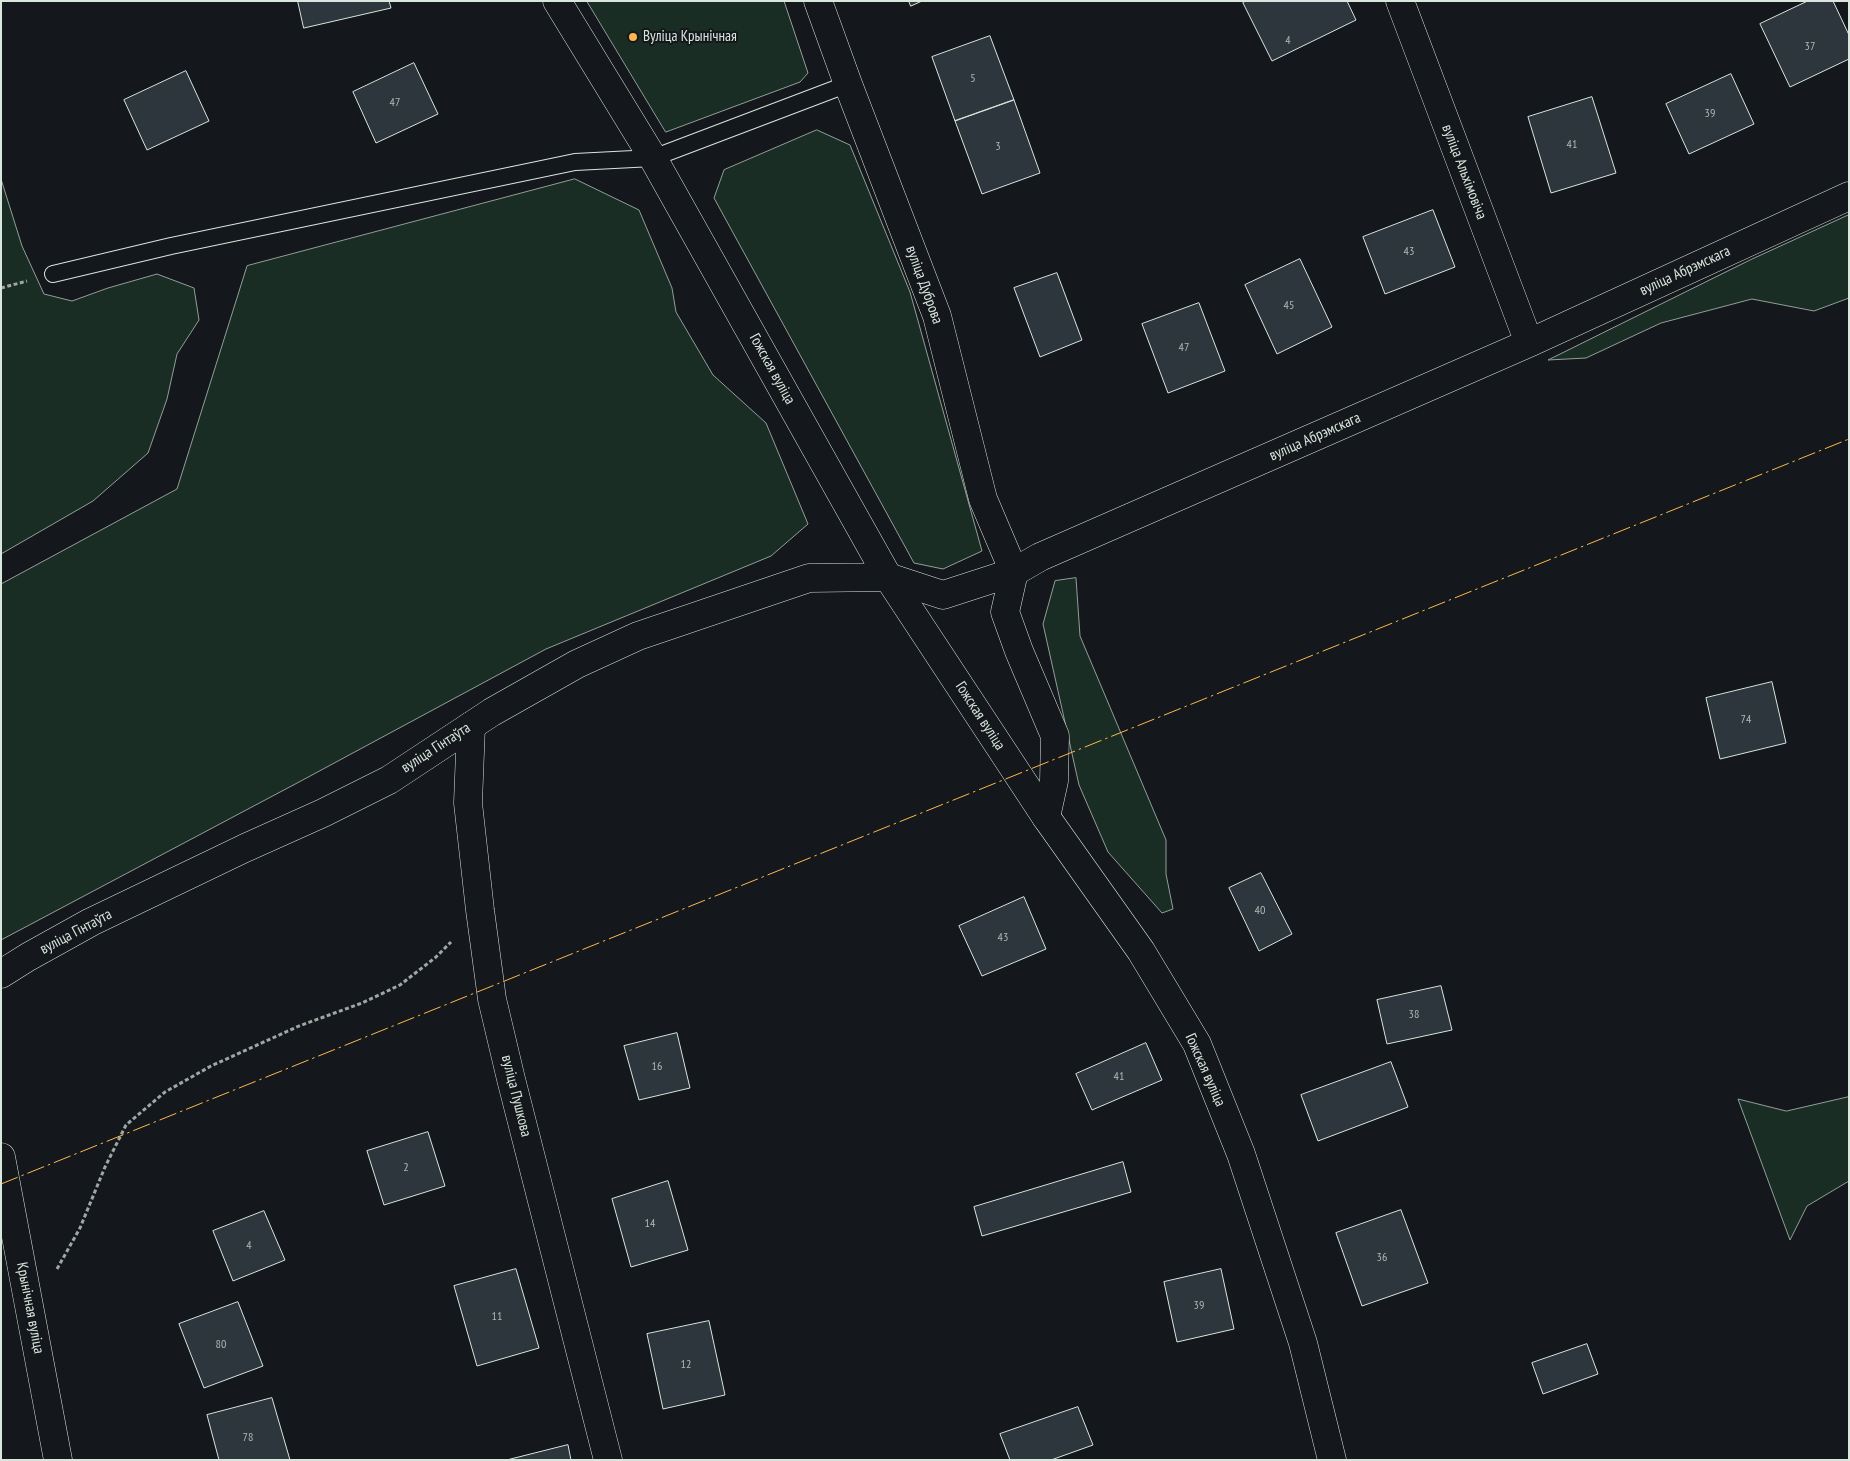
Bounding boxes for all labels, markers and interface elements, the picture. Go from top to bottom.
place label: Вуліца Крынічная [643,28,737,46]
marker: Вуліца Крынічная [627,31,639,43]
house number: 4 [1285,34,1291,48]
house number: 37 [1805,40,1815,54]
house number: 5 [970,72,976,86]
house number: 47 [390,96,400,110]
house number: 39 [1705,107,1715,121]
street label: вуліца Альхімовіча [1438,122,1490,222]
house number: 41 [1567,138,1577,152]
house number: 3 [995,140,1001,154]
street label: вуліца Абрэмскага [1637,242,1733,300]
street label: вуліца Дуброва [902,244,946,326]
house number: 43 [1404,245,1414,259]
house number: 45 [1284,299,1294,313]
street label: Гожская вуліца [745,331,799,407]
house number: 47 [1179,341,1189,355]
street label: вуліца Абрэмскага [1267,409,1363,465]
street label: Гожская вуліца [951,678,1009,754]
house number: 74 [1741,713,1751,727]
street label: вуліца Гінтаўта [398,719,474,777]
house number: 40 [1255,904,1265,918]
street label: вуліца Гінтаўта [37,906,115,958]
house number: 43 [998,931,1008,945]
house number: 38 [1409,1008,1419,1022]
street label: Гожская вуліца [1181,1031,1229,1109]
street label: вуліца Пушкова [497,1053,535,1139]
house number: 16 [652,1060,662,1074]
house number: 41 [1114,1070,1124,1084]
house number: 2 [403,1161,409,1175]
house number: 14 [645,1217,655,1231]
house number: 4 [246,1239,252,1253]
house number: 36 [1377,1251,1387,1265]
street label: Крынічная вуліца [12,1261,48,1355]
house number: 39 [1194,1299,1204,1313]
house number: 11 [492,1310,502,1324]
house number: 80 [216,1338,226,1352]
house number: 12 [681,1358,691,1372]
house number: 78 [243,1431,253,1445]

